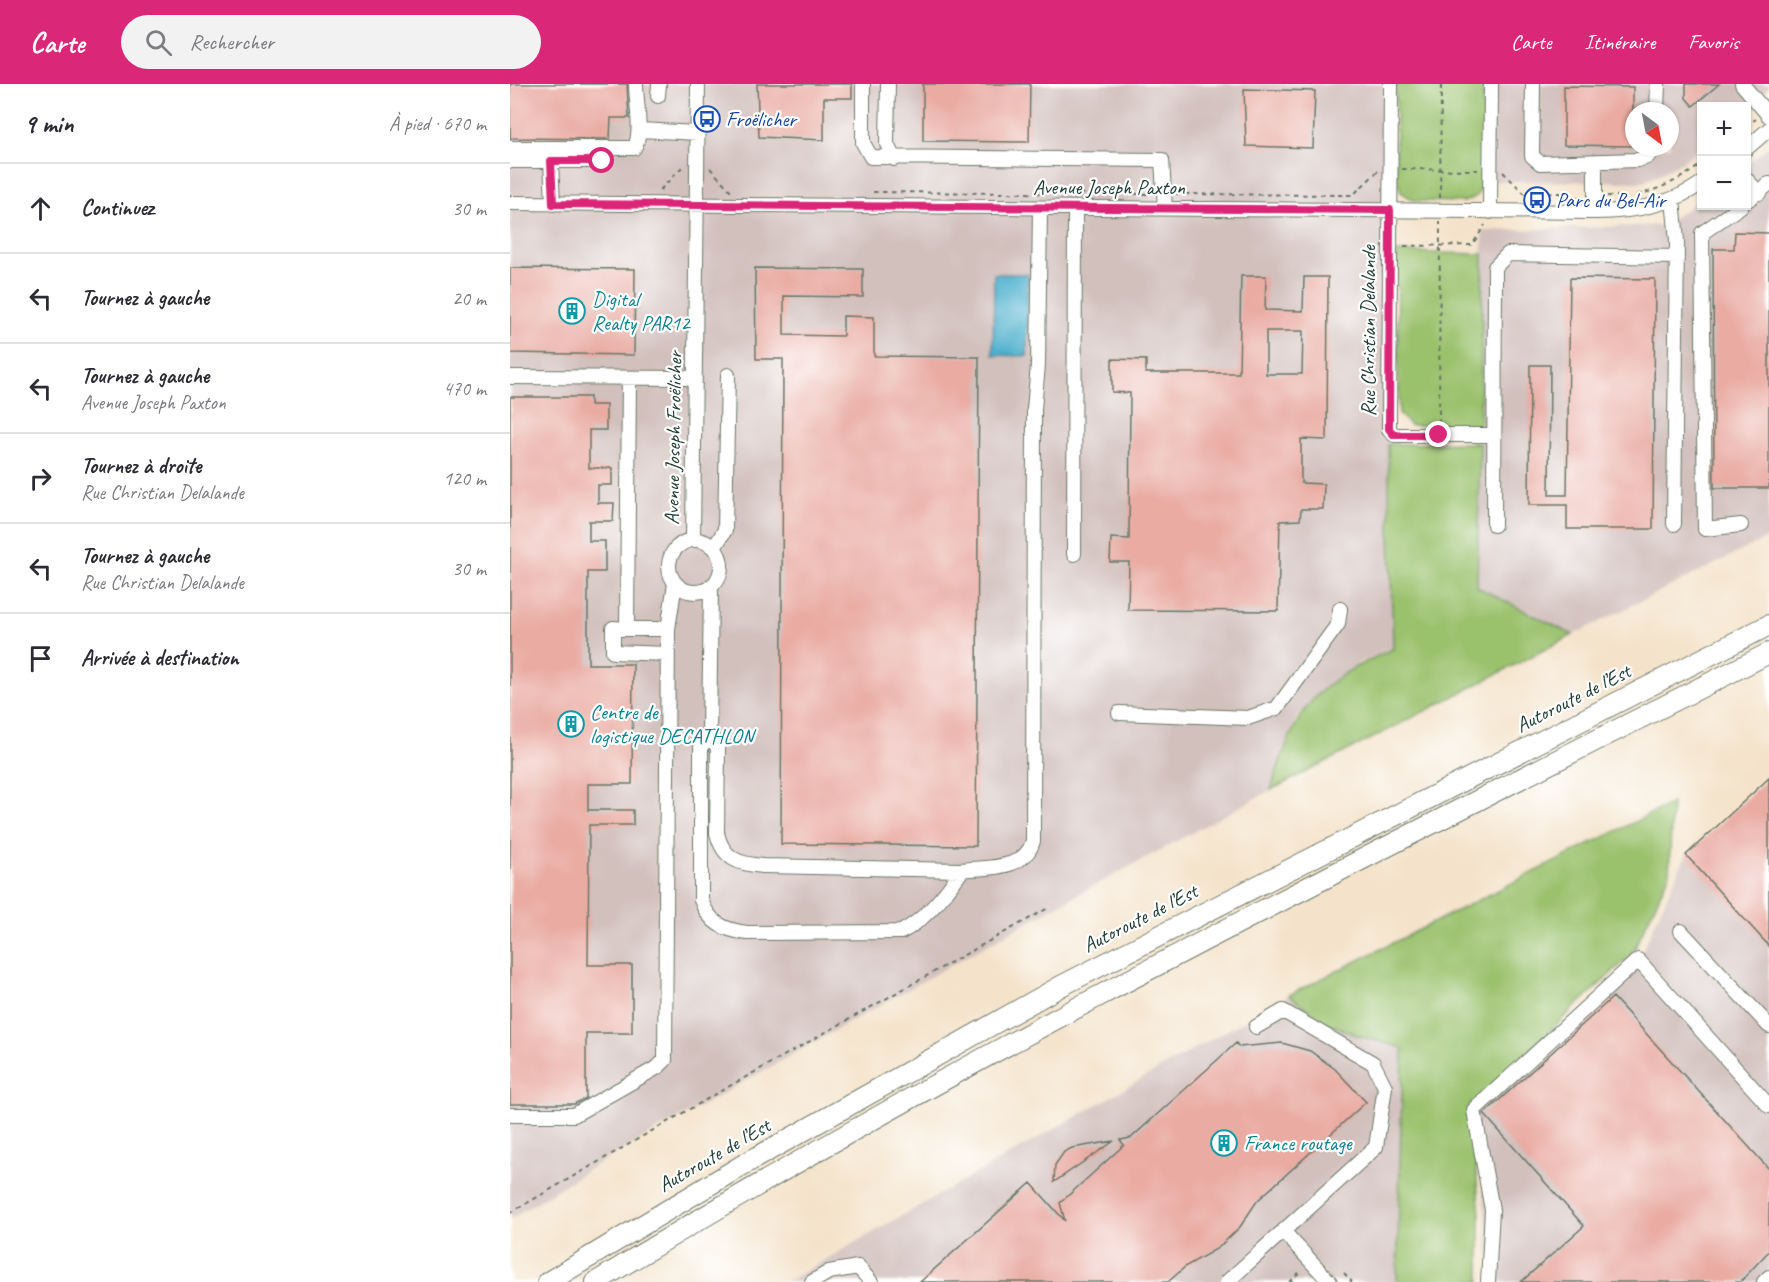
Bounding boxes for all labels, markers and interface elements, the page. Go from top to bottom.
search box [121,15,541,69]
text: Carte [30,25,85,60]
icon: search [142,26,175,59]
text: Rechercher [190,28,274,56]
text: Carte [1511,29,1552,55]
text: Itinéraire [1585,29,1655,55]
text: Favoris [1688,29,1739,55]
north arrow [1625,102,1679,156]
map controls [1697,102,1751,210]
button: + [1697,102,1751,156]
bus stop icon: Froëlicher [692,104,722,134]
place label: Froëlicher [726,106,798,132]
text: 9 min [24,107,74,140]
text: À pied · 670 m [389,111,486,136]
route start [588,147,614,173]
button: − [1697,156,1751,210]
street label: Avenue Joseph Paxton [1033,174,1186,200]
bus stop icon: Parc du Bel-Air [1522,185,1552,215]
place label: Parc du Bel-Air [1556,187,1668,213]
icon: ahead [24,192,57,225]
text: Continuez [81,194,154,222]
text: 30 m [452,196,486,221]
street label: Rue Christian Delalande [1355,244,1381,416]
icon: left [24,282,57,315]
text: Tournez à gauche [81,284,209,312]
text: 20 m [452,286,486,311]
place label: Digital Realty PAR12 [592,286,691,336]
building icon: Digital Realty PAR12 [557,296,587,326]
street label: Avenue Joseph Froëlicher [658,349,688,525]
text: Tournez à gauche [81,362,209,390]
icon: left [24,372,57,405]
text: 470 m [443,376,486,401]
text: Avenue Joseph Paxton [81,390,226,415]
route end [1425,421,1451,447]
text: Tournez à droite [81,452,201,480]
icon: right [24,462,57,495]
text: 120 m [443,466,486,491]
text: Rue Christian Delalande [81,480,244,505]
text: Tournez à gauche [81,542,209,570]
icon: left [24,552,57,585]
text: 30 m [452,556,486,581]
text: Rue Christian Delalande [81,570,244,595]
icon: arrive [24,642,57,675]
text: Arrivée à destination [81,644,239,672]
street label: Autoroute de l’Est [1511,657,1637,738]
place label: Centre de logistique DECATHLON [590,699,757,749]
building icon: Centre de logistique DECATHLON [556,709,586,739]
street label: Autoroute de l’Est [1078,877,1204,958]
street label: Autoroute de l’Est [653,1111,777,1198]
building icon: France routage [1209,1128,1239,1158]
place label: France routage [1244,1130,1353,1156]

